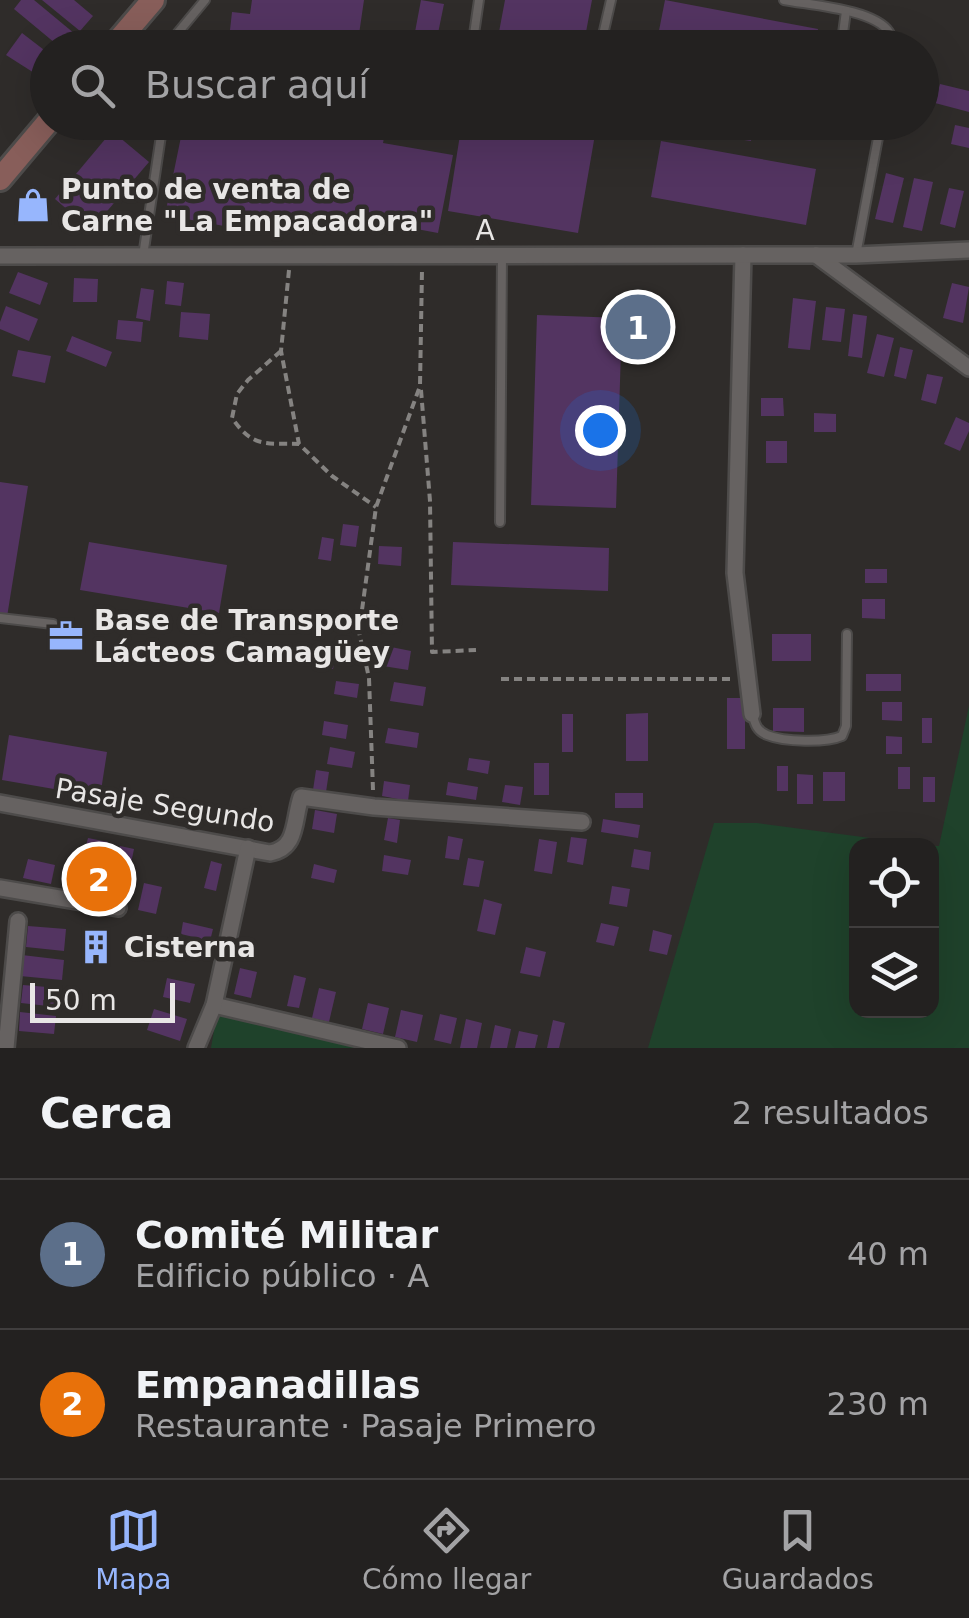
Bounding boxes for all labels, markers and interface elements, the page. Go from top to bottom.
search box [30,30,939,140]
icon: search [65,58,120,113]
text: Buscar aquí [145,63,369,107]
place label: Punto de venta de Carne "La Empacadora" [61,173,433,238]
shop icon: Punto de venta de Carne "La Empacadora" [14,186,52,224]
street label: A [475,214,495,247]
pin: 1 [606,290,670,364]
your location [575,405,626,456]
place label: Base de Transporte Lácteos Camagüey [94,604,399,669]
office icon: Base de Transporte Lácteos Camagüey [47,617,85,655]
street label: Pasaje Segundo [53,772,277,839]
map controls [849,838,939,1018]
button: locate [849,838,939,928]
pin: 2 [66,842,132,916]
building icon: Cisterna [77,928,115,966]
button: layers [849,928,939,1018]
place label: Cisterna [124,931,256,964]
scale bar [30,978,175,1023]
text: 50 m [45,984,117,1017]
text: Cerca [40,1089,173,1138]
text: 2 resultados [732,1094,929,1132]
text: Comité Militar [135,1213,438,1257]
text: 1 [61,1235,84,1273]
text: 40 m [847,1235,929,1273]
text: Edificio público · A [135,1257,429,1295]
text: Empanadillas [135,1363,421,1407]
text: 2 [61,1385,84,1423]
text: 230 m [827,1385,929,1423]
text: Restaurante · Pasaje Primero [135,1407,597,1445]
tab: Mapa [95,1503,171,1596]
tab: Cómo llegar [362,1503,531,1596]
tab: Guardados [722,1503,874,1596]

